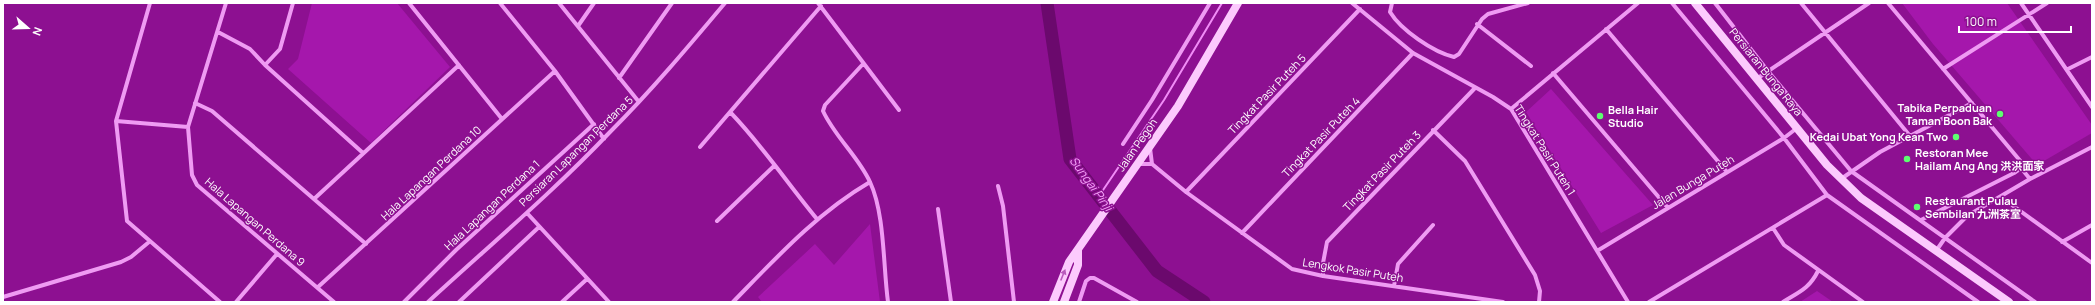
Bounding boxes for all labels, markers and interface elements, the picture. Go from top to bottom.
north arrow [8,8,48,48]
scale bar [1959,8,2071,34]
text: 100 m [1965,13,1997,30]
text: N [29,25,46,38]
street label: Persiaran Bunga Raya [1726,25,1806,119]
street label: Tingkat Pasir Puteh 5 [1224,50,1309,137]
street label: Persiaran Lapangan Perdana 5 [515,92,636,209]
street label: Tingkat Pasir Puteh 4 [1278,93,1363,180]
place label: Tabika Perpaduan Taman Boon Bak [1898,100,1993,128]
street label: Tingkat Pasir Puteh 1 [1511,102,1579,198]
place label: Bella Hair Studio [1608,102,1659,130]
marker: Tabika Perpaduan Taman Boon Bak [1995,109,2005,119]
marker: Bella Hair Studio [1595,111,1605,121]
street label: Jalan Pegoh [1113,115,1160,174]
street label: Hala Lapangan Perdana 10 [377,122,484,223]
street label: Tingkat Pasir Puteh 3 [1339,127,1424,214]
place label: Kedai Ubat Yong Kean Two [1810,129,1948,144]
marker: Kedai Ubat Yong Kean Two [1951,132,1961,142]
place label: Restoran Mee Hailam Ang Ang 洪洪面家 [1915,145,2044,173]
street label: Jalan Bunga Puteh [1649,151,1737,212]
water label: Sungai Pinji [1066,153,1118,216]
marker: Restoran Mee Hailam Ang Ang 洪洪面家 [1902,154,1912,164]
street label: Hala Lapangan Perdana 1 [441,156,543,253]
street label: Hala Lapangan Perdana 9 [202,174,309,269]
place label: Restaurant Pulau Sembilan 九洲茶室 [1925,193,2021,221]
marker: Restaurant Pulau Sembilan 九洲茶室 [1912,202,1922,212]
street label: Lengkok Pasir Puteh [1302,254,1405,285]
one-way arrow [1061,269,1067,281]

